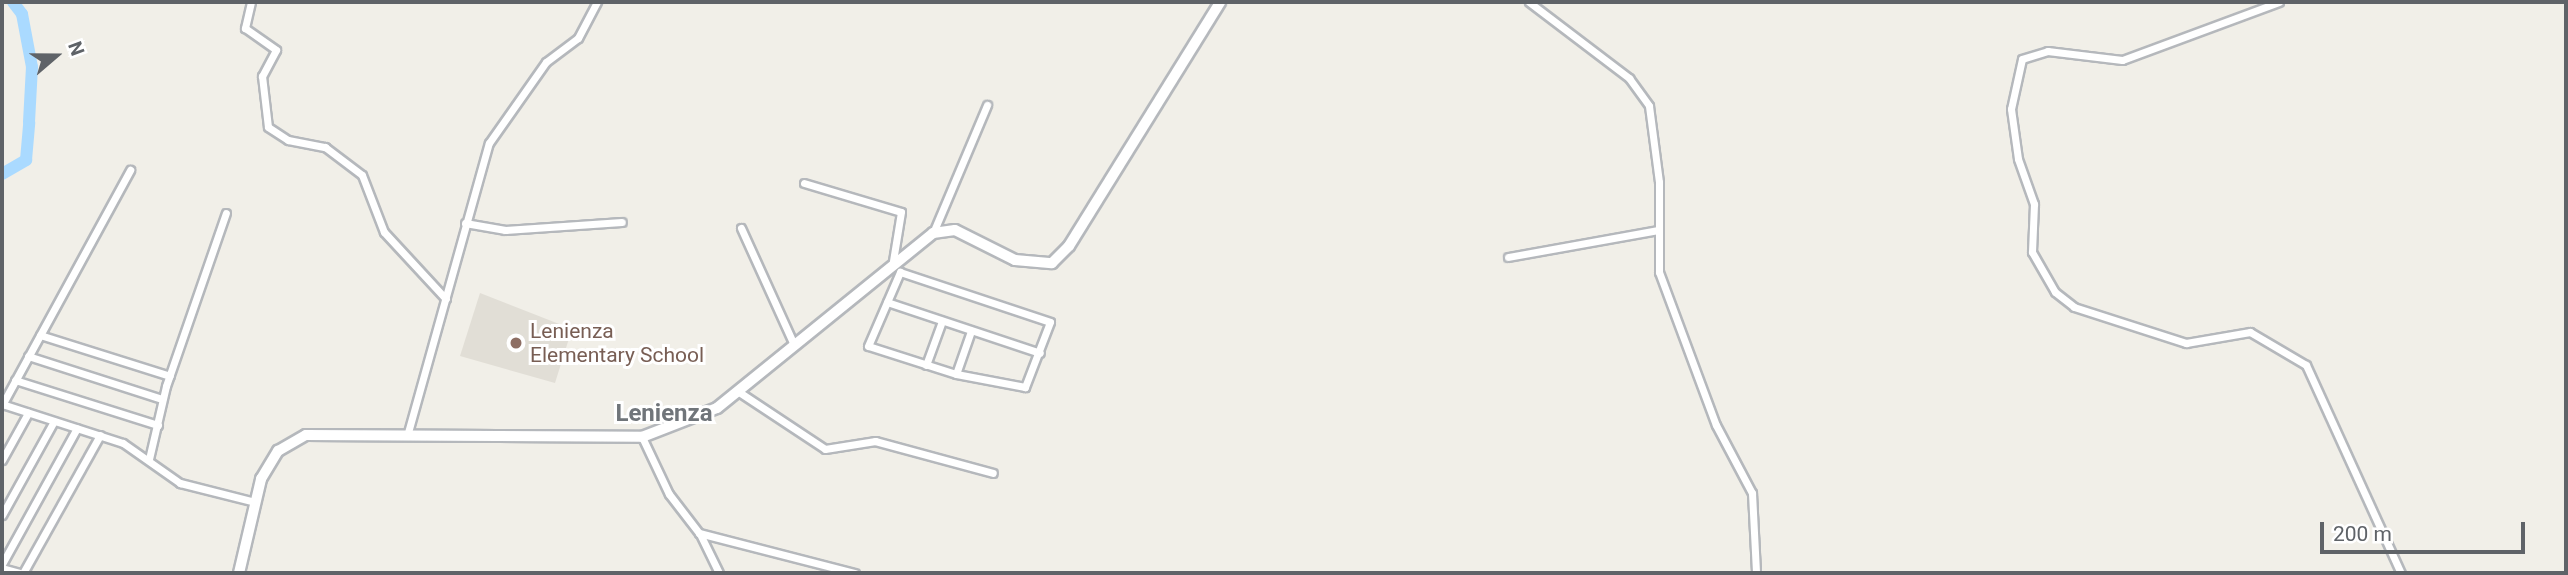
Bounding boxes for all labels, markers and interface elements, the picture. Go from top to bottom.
north arrow [21,21,91,91]
text: N [63,38,89,59]
place label: Lenienza Elementary School [530,318,704,368]
marker: Lenienza Elementary School [508,335,524,351]
district label: Lenienza [615,400,713,428]
scale bar [2323,508,2528,552]
text: 200 m [2333,522,2392,546]

